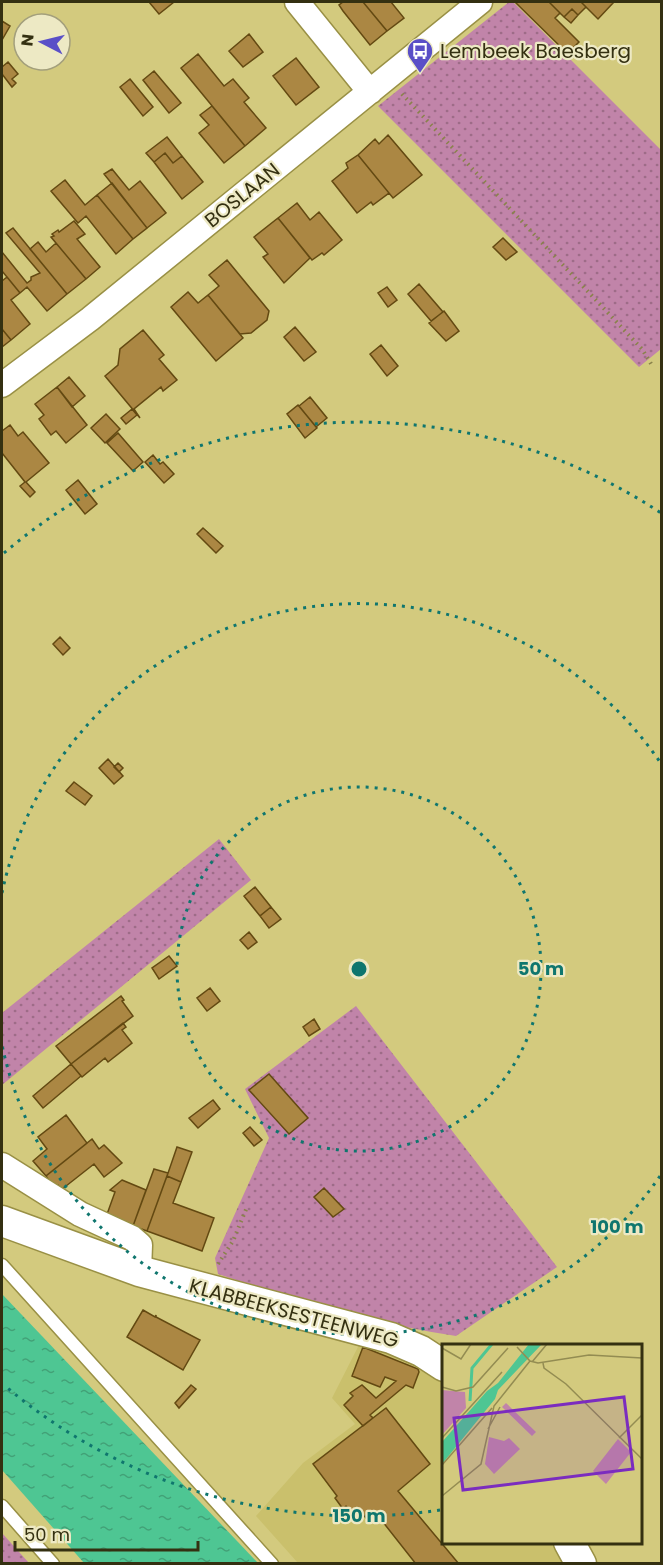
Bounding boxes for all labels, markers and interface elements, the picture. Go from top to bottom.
north arrow [12,12,72,72]
text: N [15,33,40,48]
bus stop icon: Lembeek Baesberg [405,36,435,74]
place label: Lembeek Baesberg [440,37,631,65]
street label: BOSLAAN [198,156,286,234]
text: 50 m [518,956,564,981]
centre of rings [349,959,369,979]
text: 100 m [590,1214,644,1239]
street label: KLABBEEKSESTEENWEG [186,1272,402,1354]
inset map [442,1344,642,1544]
text: 150 m [332,1503,386,1528]
scale bar [15,1514,198,1552]
text: 50 m [24,1522,70,1547]

